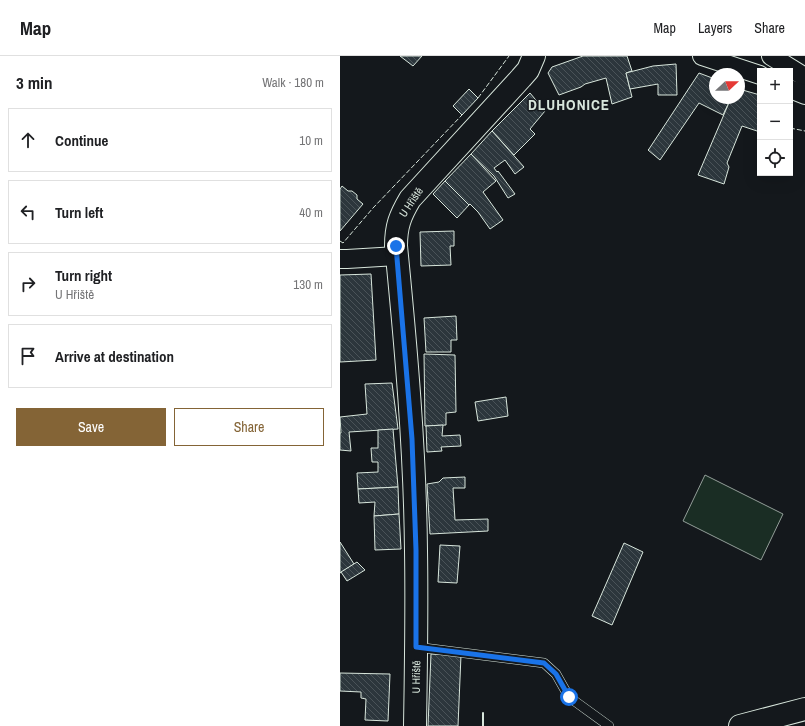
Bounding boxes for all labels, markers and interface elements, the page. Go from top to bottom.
text: Map [20,15,51,41]
text: Map [654,19,676,37]
text: Layers [698,19,732,37]
text: Share [754,19,785,37]
north arrow [709,68,745,104]
map controls [757,68,793,176]
button: + [757,68,793,104]
text: 3 min [16,71,52,94]
text: Walk · 180 m [262,74,324,91]
district label: DLUHONICE [528,94,610,115]
button: − [757,104,793,140]
icon: ahead [17,129,39,151]
text: Continue [55,130,108,151]
text: 10 m [299,132,323,149]
button: locate [757,140,793,176]
street label: U Hřiště [396,184,426,220]
icon: left [17,201,39,223]
text: Turn left [55,202,103,223]
text: 40 m [299,204,323,221]
route end [387,237,405,255]
text: Turn right [55,265,112,286]
icon: right [17,273,39,295]
text: 130 m [293,276,323,293]
text: U Hřiště [55,286,94,303]
icon: arrive [17,345,39,367]
text: Arrive at destination [55,346,174,367]
button: Save [16,408,166,446]
button: Share [174,408,324,446]
street label: U Hřiště [409,660,423,694]
route start [560,688,578,706]

